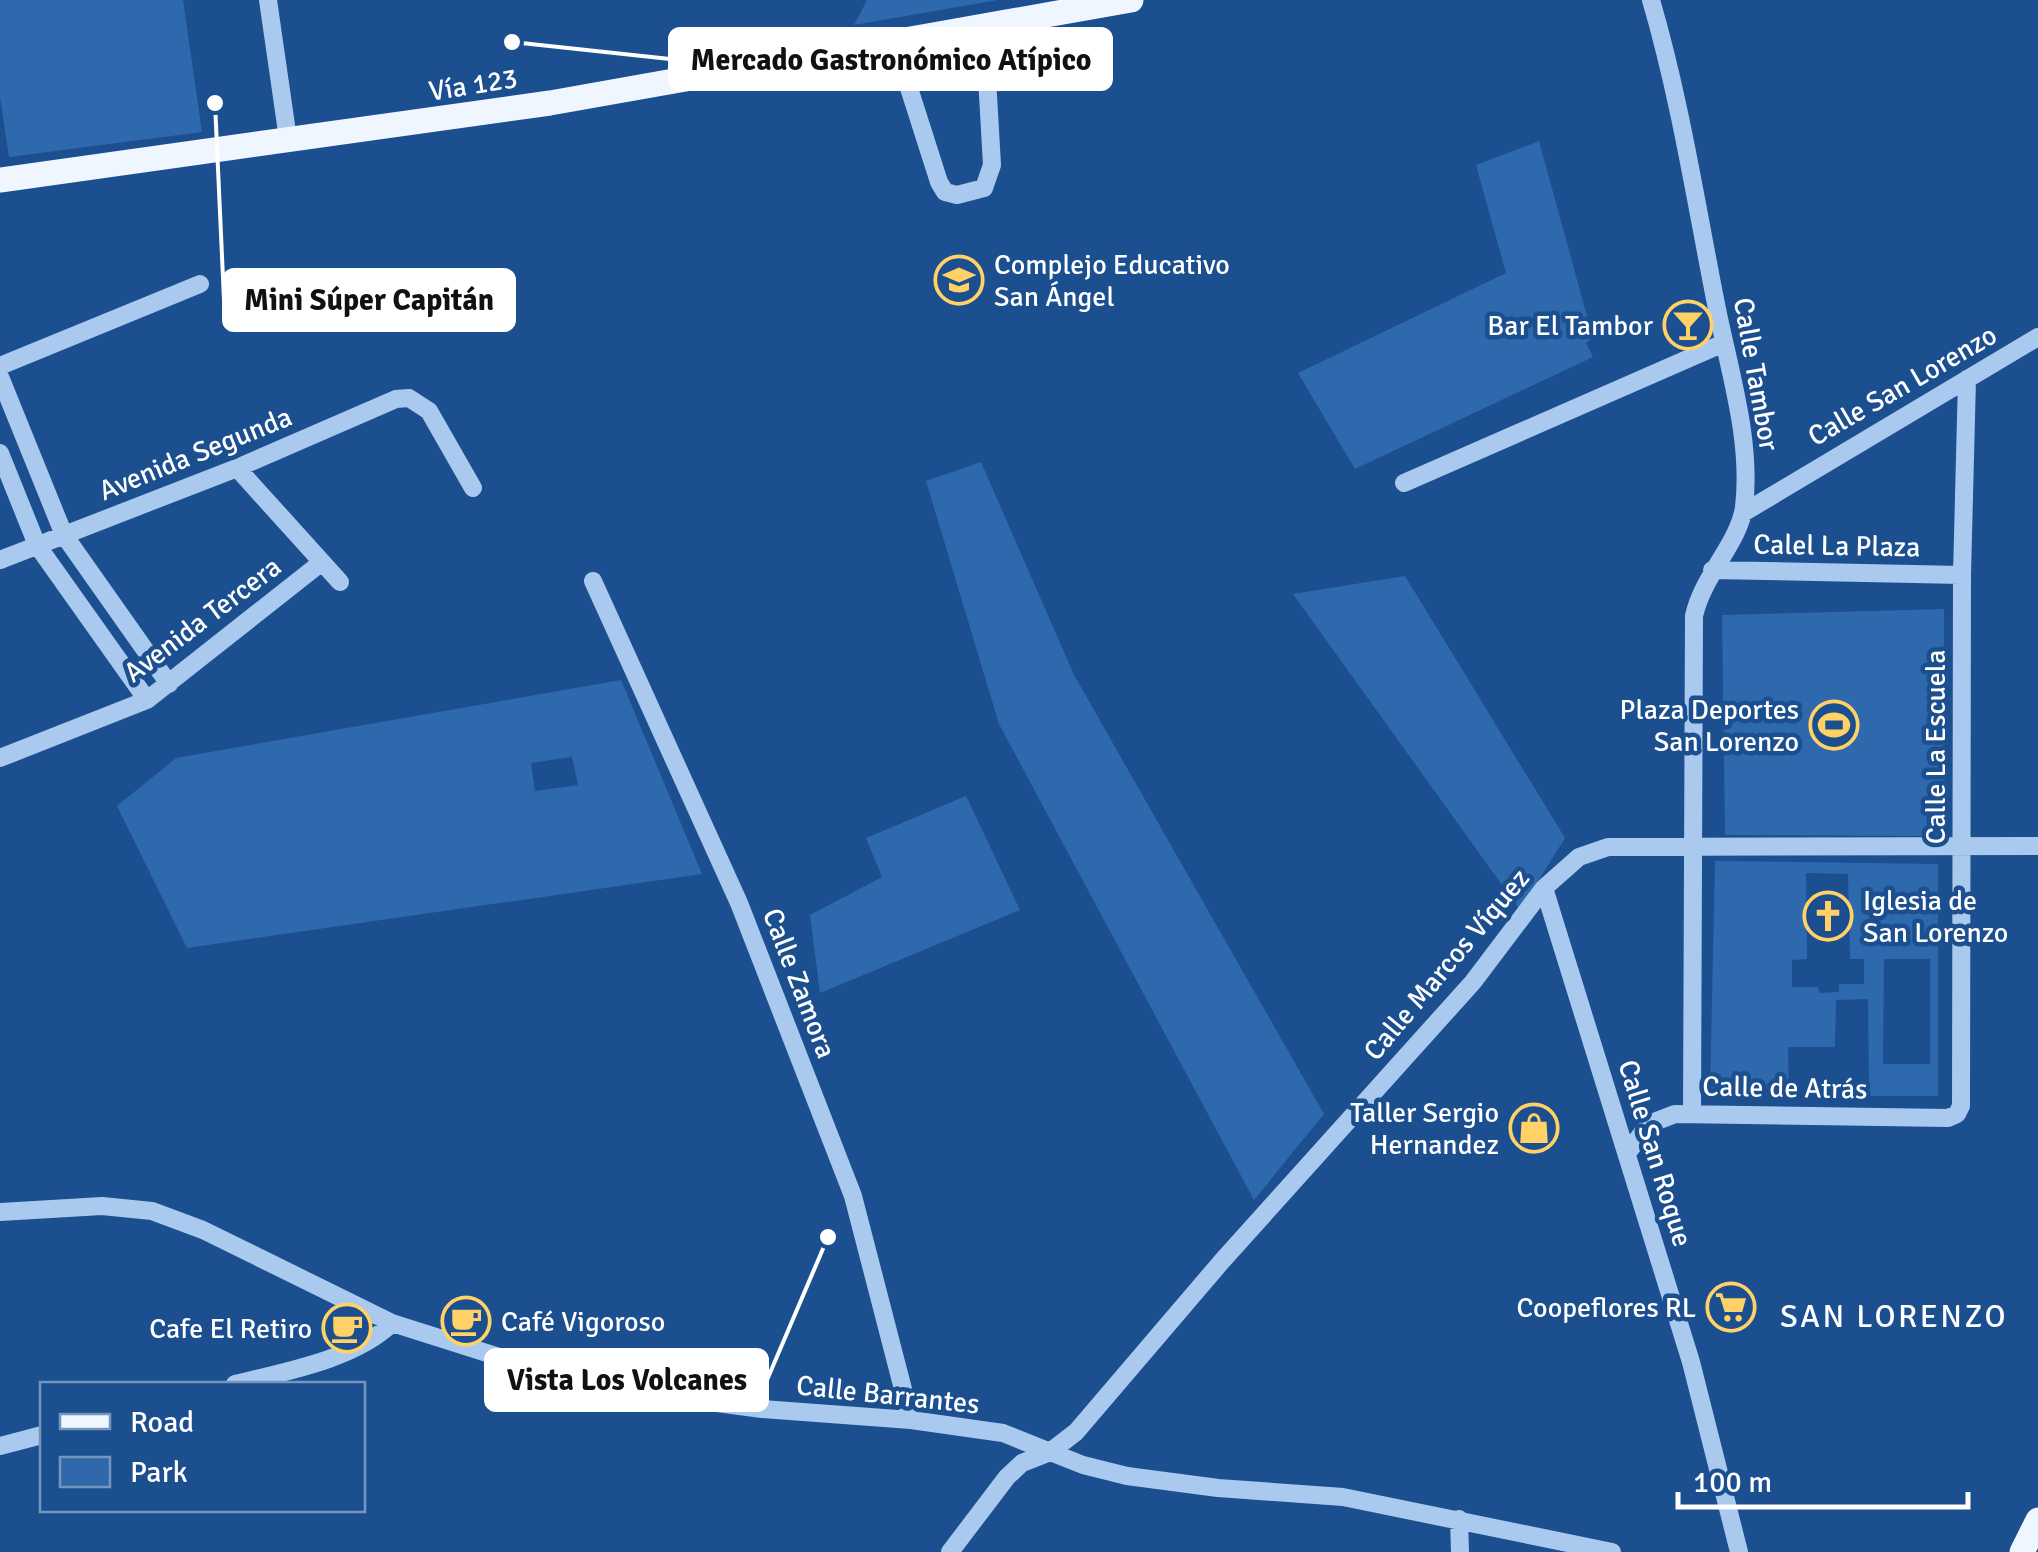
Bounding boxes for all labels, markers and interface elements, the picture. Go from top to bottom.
callout: Mercado Gastronómico Atípico [670,29,1111,89]
text: Mercado Gastronómico Atípico [691,42,1091,79]
street label: Vía 123 [426,61,520,109]
place label: Complejo Educativo San Ángel [994,248,1230,314]
school or university icon: Complejo Educativo San Ángel [933,254,985,306]
callout: Mini Súper Capitán [224,270,514,330]
text: Mini Súper Capitán [244,282,494,319]
street label: Calle Tambor [1726,295,1786,454]
bar icon: Bar El Tambor [1662,299,1714,351]
place label: Bar El Tambor [1487,309,1654,343]
street label: Calle San Lorenzo [1802,318,2003,454]
street label: Avenida Segunda [94,400,297,508]
street label: Calel La Plaza [1753,528,1921,564]
street label: Avenida Tercera [117,550,288,690]
street label: Calle La Escuela [1919,650,1953,844]
place label: Plaza Deportes San Lorenzo [1620,693,1799,759]
sports icon: Plaza Deportes San Lorenzo [1808,699,1860,751]
street label: Calle Marcos Víquez [1357,862,1537,1067]
place label: Iglesia de San Lorenzo [1863,884,2008,950]
church icon: Iglesia de San Lorenzo [1802,890,1854,942]
street label: Calle Zamora [755,904,843,1063]
street label: Calle San Roque [1611,1056,1700,1251]
street label: Calle de Atrás [1702,1070,1868,1106]
place label: Taller Sergio Hernandez [1350,1096,1499,1162]
shop icon: Taller Sergio Hernandez [1508,1102,1560,1154]
supermarket icon: Coopeflores RL [1705,1281,1757,1333]
place label: Coopeflores RL [1516,1291,1696,1325]
cafe icon: Café Vigoroso [440,1295,492,1347]
district label: SAN LORENZO [1780,1297,2008,1336]
cafe icon: Cafe El Retiro [321,1302,373,1354]
place label: Café Vigoroso [501,1305,665,1339]
place label: Cafe El Retiro [149,1312,312,1346]
callout: Vista Los Volcanes [486,1350,767,1410]
text: Vista Los Volcanes [507,1362,747,1399]
street label: Calle Barrantes [795,1368,981,1422]
legend [40,1382,365,1512]
text: Road [130,1404,194,1441]
scale bar [1678,1447,1968,1509]
text: Park [130,1454,188,1491]
text: 100 m [1693,1464,1772,1501]

